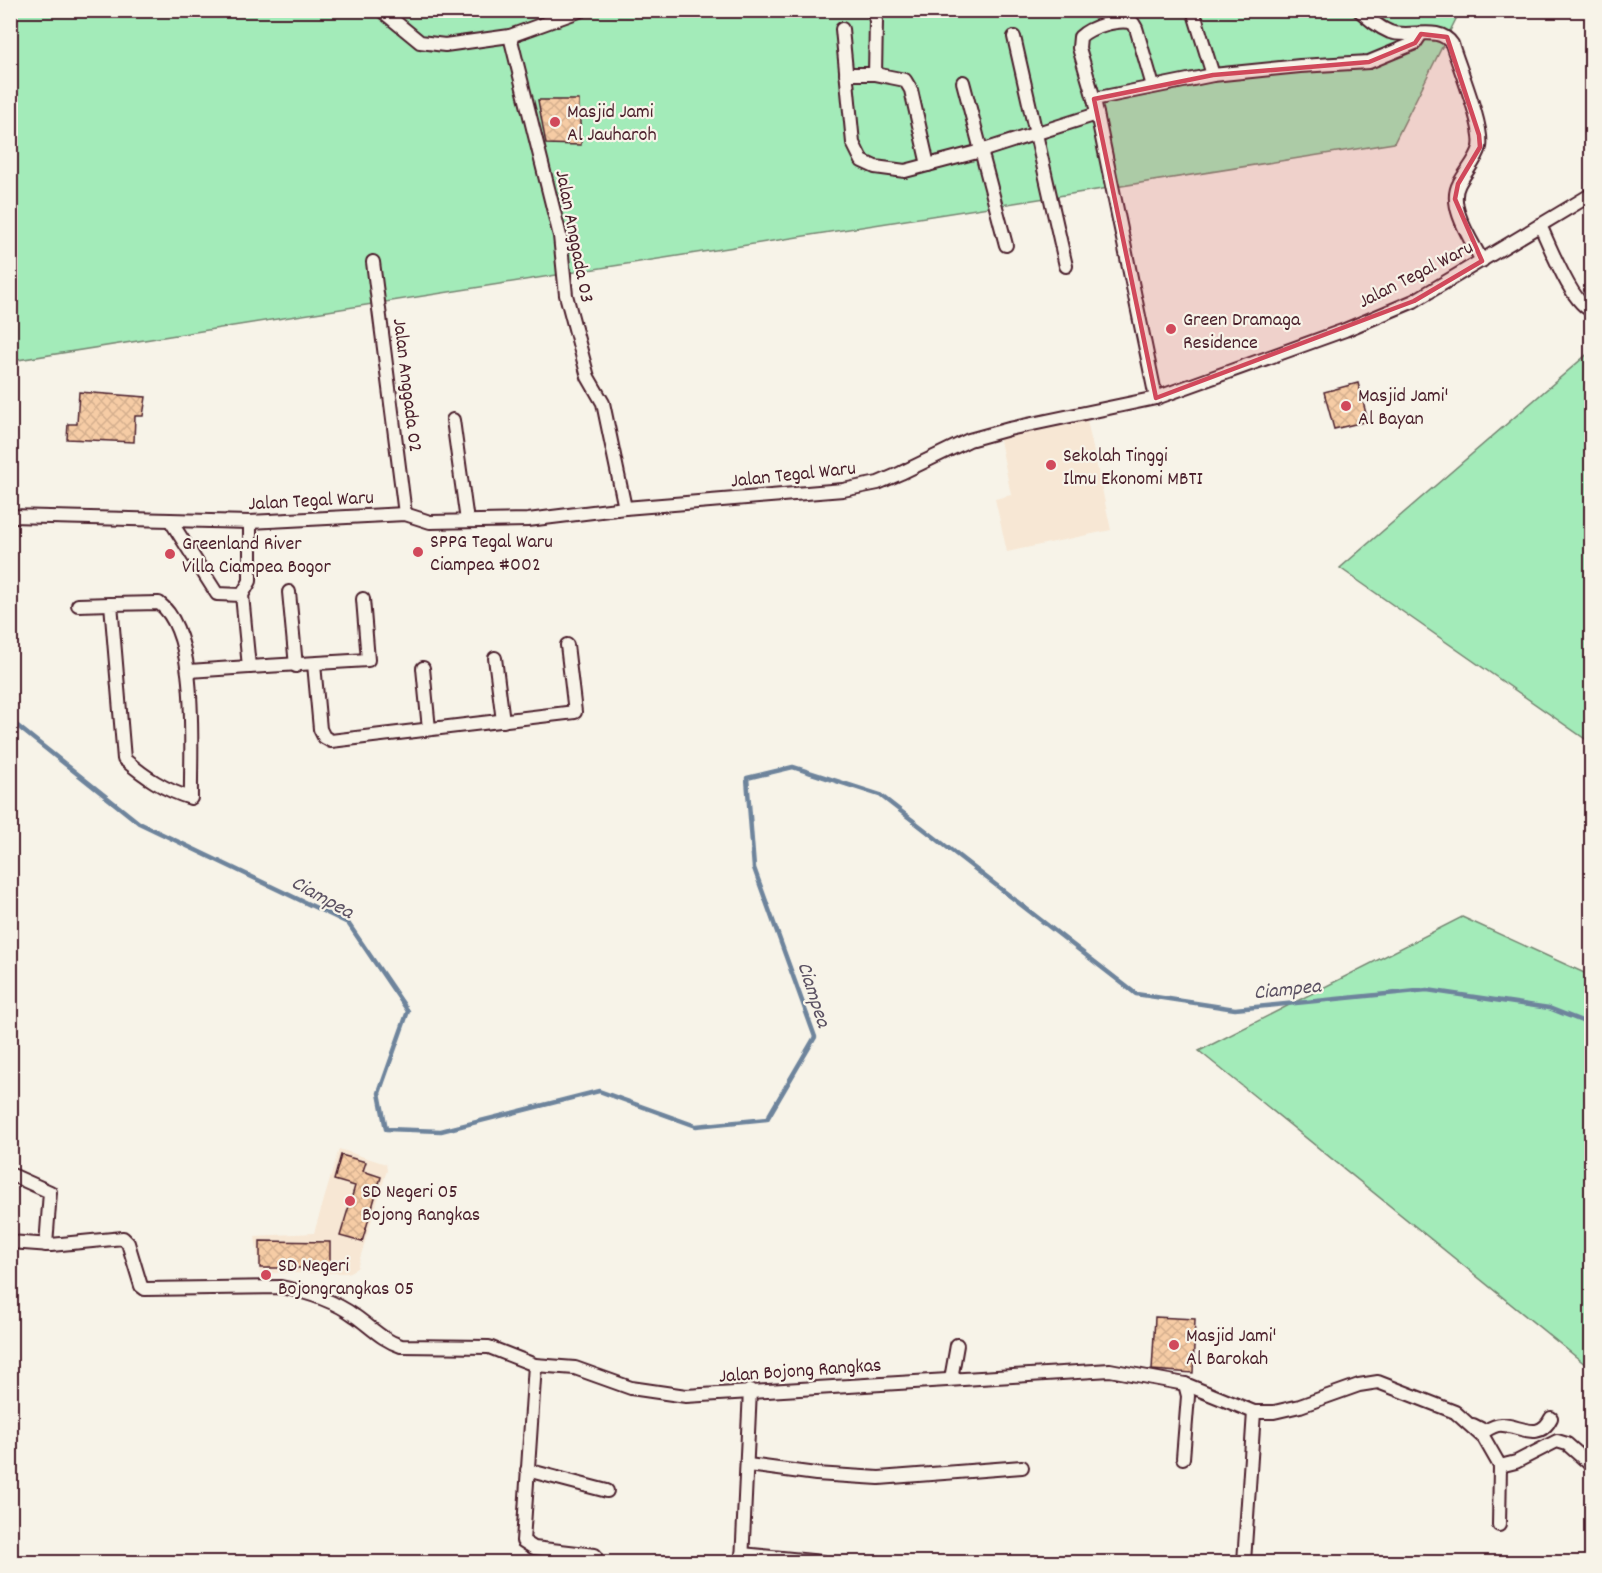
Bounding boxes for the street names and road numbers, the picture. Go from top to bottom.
street label: Jalan Anggada 03 [546,168,600,305]
street label: Jalan Tegal Waru [1354,235,1479,317]
street label: Jalan Anggada 02 [384,317,428,454]
street label: Jalan Tegal Waru [729,455,857,496]
street label: Jalan Tegal Waru [248,485,375,519]
street label: Jalan Bojong Rangkas [718,1352,882,1392]

